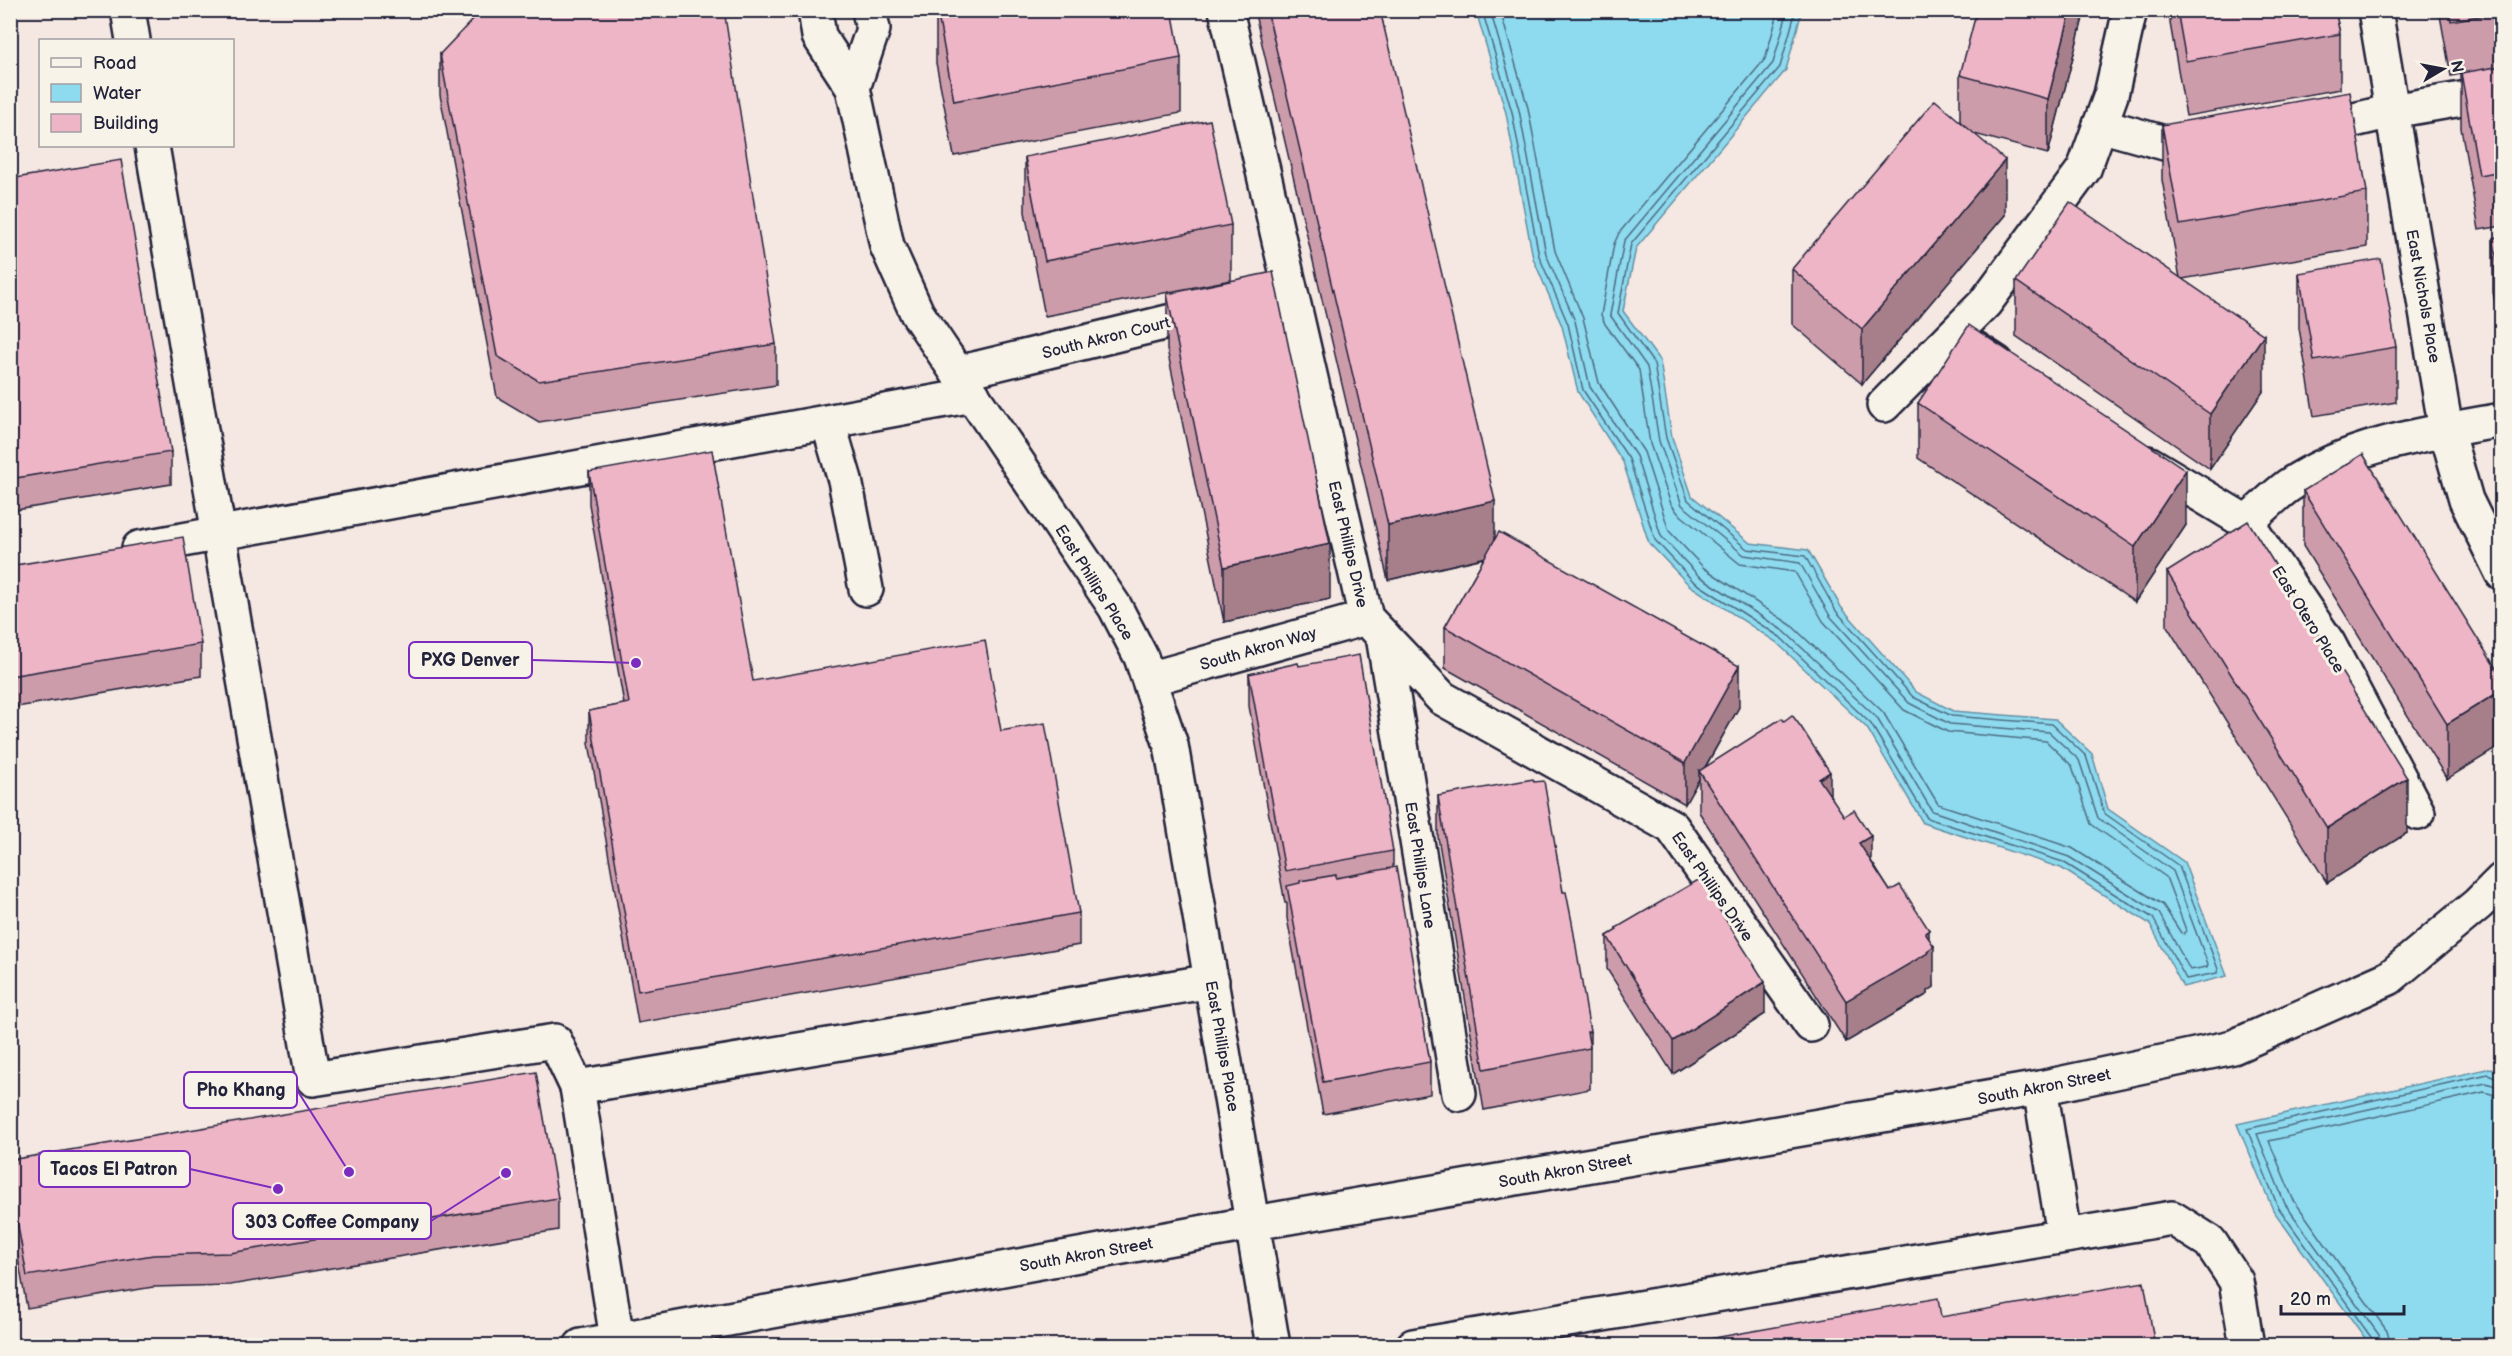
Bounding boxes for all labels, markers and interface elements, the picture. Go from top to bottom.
legend [39,39,234,147]
north arrow [2413,39,2473,99]
text: Road [93,53,137,74]
text: N [2446,59,2467,74]
text: Water [93,83,141,104]
text: Building [93,113,159,134]
street label: East Nichols Place [2401,228,2444,365]
street label: South Akron Court [1040,313,1172,364]
street label: East Phillips Drive [1324,479,1371,610]
street label: East Phillips Place [1051,522,1137,644]
street label: East Otero Place [2267,563,2348,677]
street label: South Akron Way [1198,624,1320,675]
callout: PXG Denver [409,642,532,678]
text: PXG Denver [421,650,520,671]
street label: East Phillips Lane [1400,800,1439,930]
street label: East Phillips Drive [1667,828,1757,946]
street label: East Phillips Place [1201,979,1242,1114]
street label: South Akron Street [1976,1065,2112,1110]
callout: Pho Khang [184,1072,297,1108]
text: Pho Khang [197,1080,285,1101]
street label: South Akron Street [1497,1150,1633,1193]
callout: Tacos El Patron [39,1151,190,1187]
text: Tacos El Patron [50,1159,178,1180]
callout: 303 Coffee Company [233,1203,431,1239]
text: 303 Coffee Company [245,1212,420,1233]
street label: South Akron Street [1018,1234,1154,1277]
scale bar [2281,1278,2404,1316]
text: 20 m [2290,1289,2331,1310]

